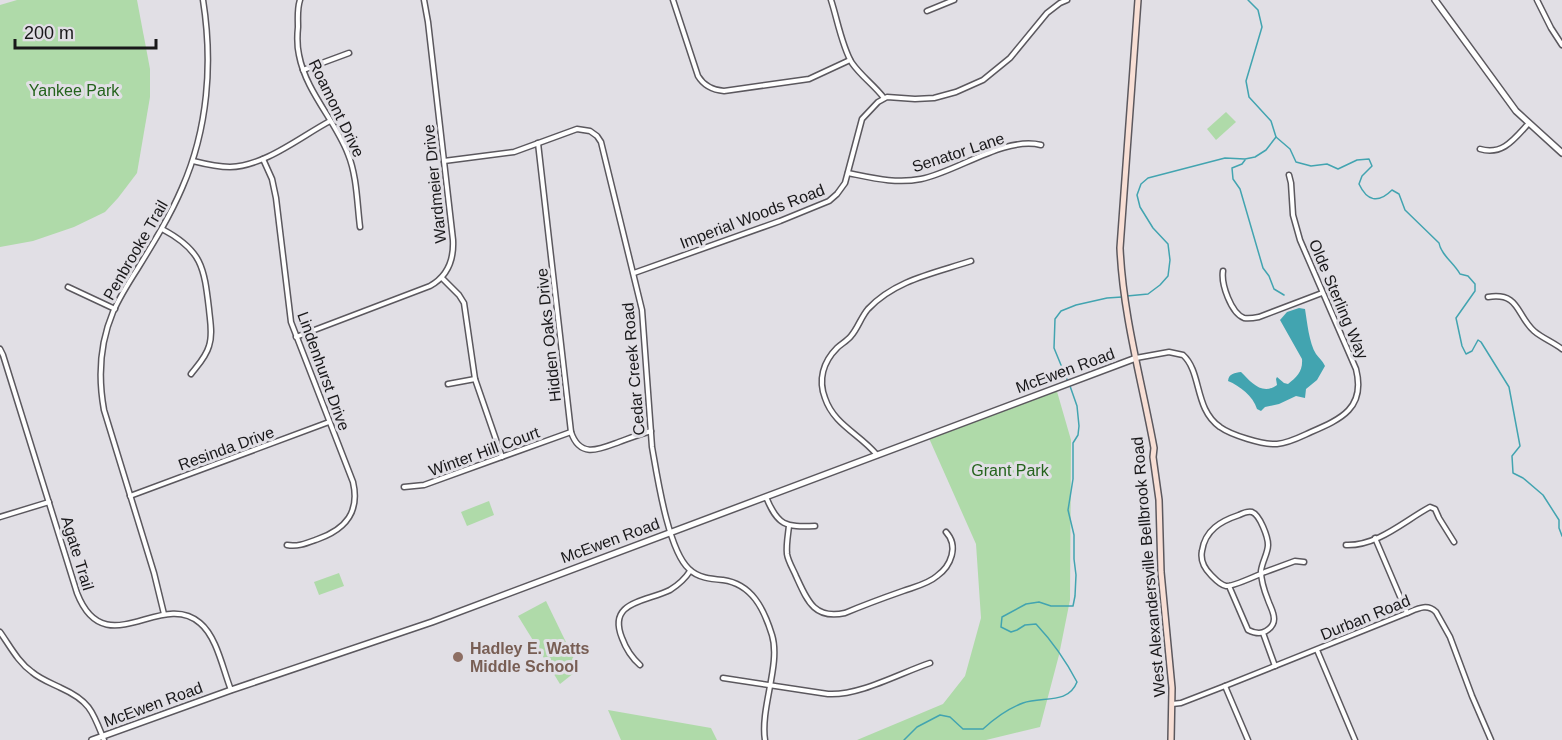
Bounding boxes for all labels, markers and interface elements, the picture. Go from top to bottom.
scale bar [15,12,156,50]
text: 200 m [24,23,74,43]
street label: Roamont Drive [306,57,368,160]
park label: Yankee Park [29,82,120,99]
street label: Wardmeier Drive [420,124,449,244]
street label: Senator Lane [910,130,1007,175]
street label: Imperial Woods Road [677,181,827,252]
street label: Penbrooke Trail [100,197,171,303]
street label: Olde Sterling Way [1306,237,1371,362]
street label: Hidden Oaks Drive [533,267,564,403]
street label: Cedar Creek Road [619,302,648,436]
street label: Lindenhurst Drive [294,309,353,433]
street label: McEwen Road [1013,345,1117,396]
street label: Resinda Drive [176,423,276,474]
street label: Winter Hill Court [427,423,542,479]
street label: West Alexandersville Bellbrook Road [1129,436,1168,698]
park label: Grant Park [971,462,1050,479]
street label: Agate Trail [58,514,97,592]
street label: McEwen Road [558,515,662,566]
street label: Durban Road [1318,592,1412,643]
place label: Hadley E. Watts Middle School [470,640,590,675]
marker: Hadley E. Watts Middle School [451,650,465,664]
street label: McEwen Road [101,679,205,730]

